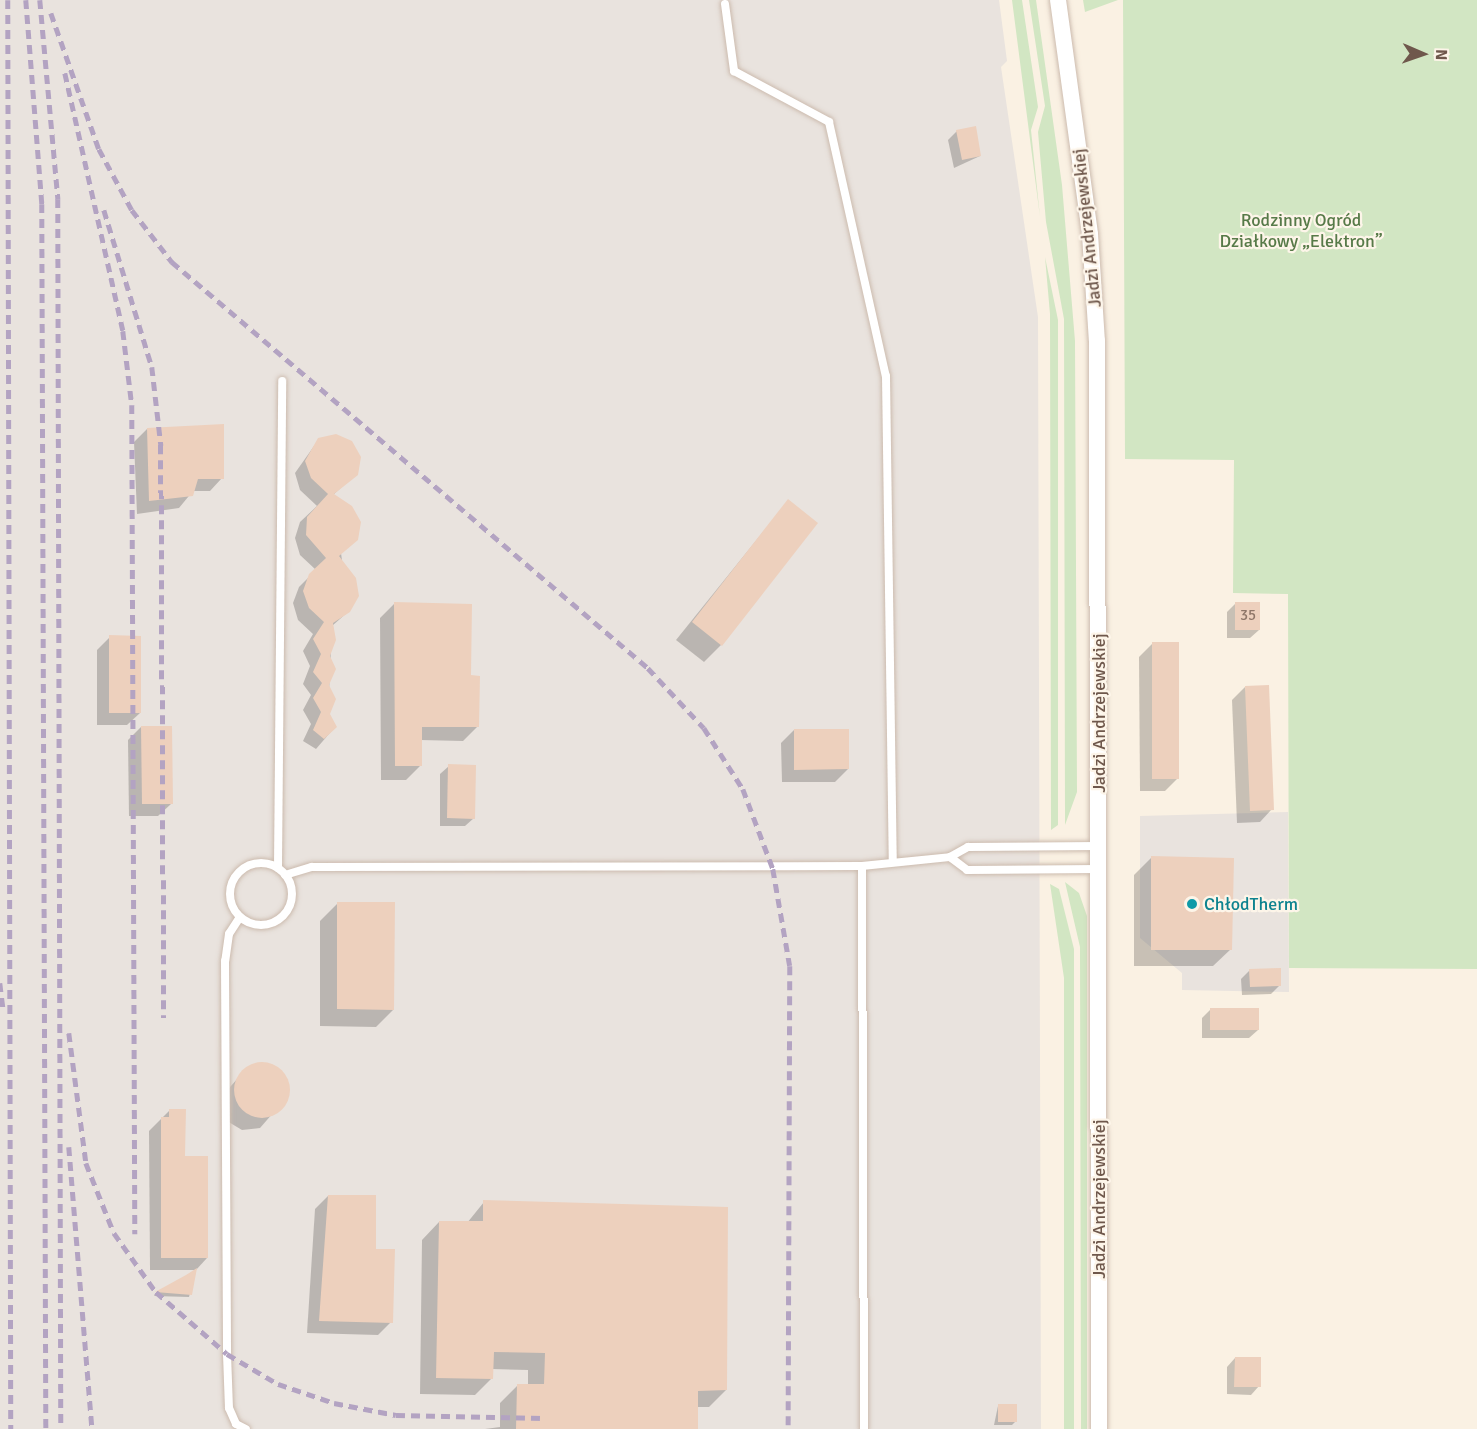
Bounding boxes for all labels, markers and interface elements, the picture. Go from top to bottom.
north arrow [1393,24,1453,84]
text: N [1431,49,1451,61]
street label: Jadzi Andrzejewskiej [1068,148,1106,308]
park label: Rodzinny Ogród Działkowy „Elektron” [1220,210,1382,252]
house number: 35 [1240,607,1256,625]
street label: Jadzi Andrzejewskiej [1088,633,1110,793]
place label: ChłodTherm [1204,893,1298,915]
marker: ChłodTherm [1185,897,1199,911]
street label: Jadzi Andrzejewskiej [1088,1119,1110,1279]

